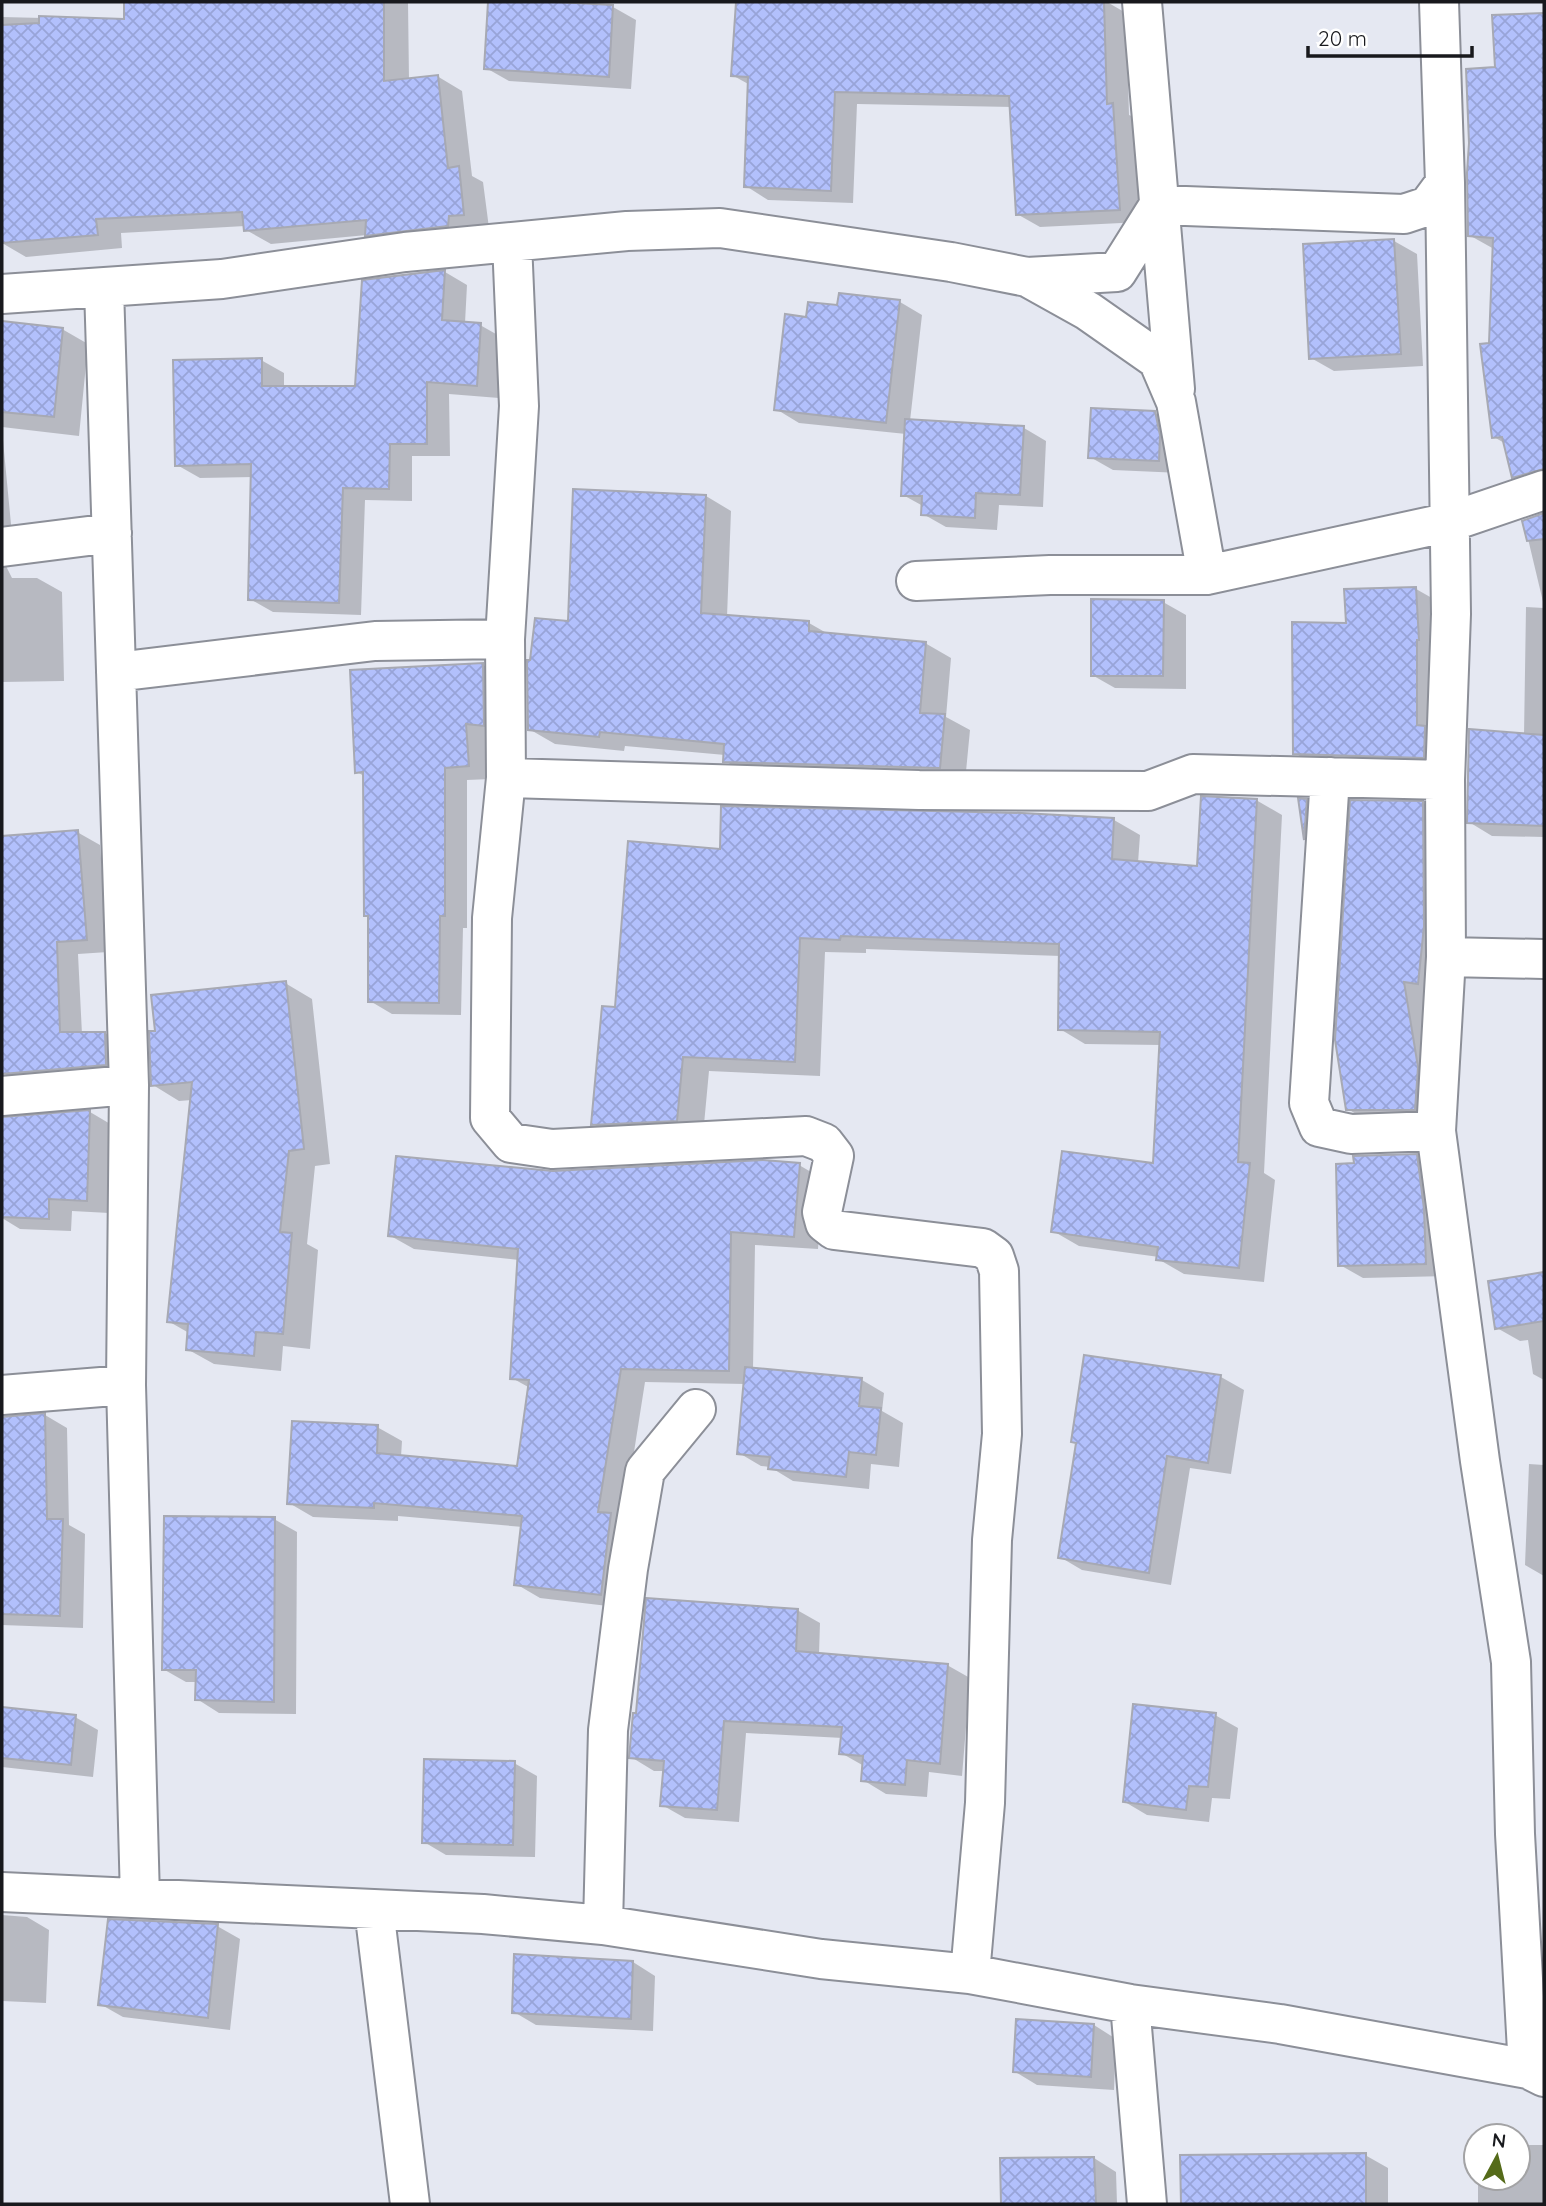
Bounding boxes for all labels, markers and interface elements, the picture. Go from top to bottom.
scale bar [1308,14,1472,58]
text: 20 m [1318,25,1367,51]
north arrow [1462,2122,1532,2192]
text: N [1491,2127,1507,2153]

